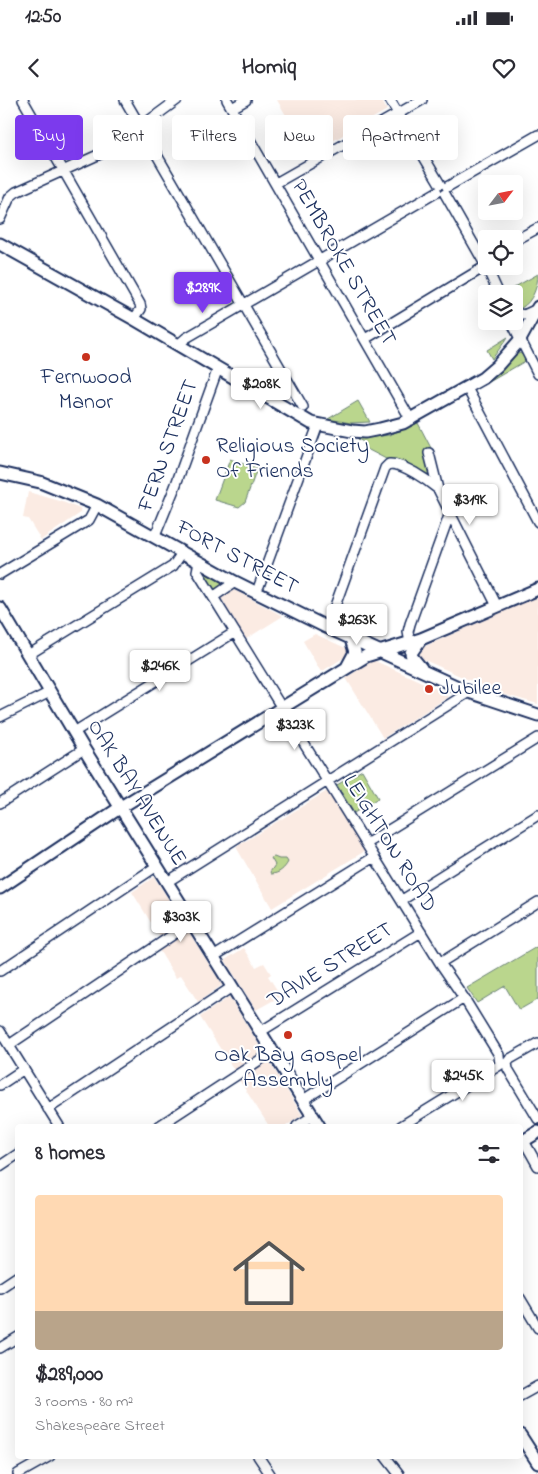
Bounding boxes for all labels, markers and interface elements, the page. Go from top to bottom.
text: 12:50 [25,4,61,31]
text: Homiq [242,52,296,84]
icon: back [20,54,48,82]
icon: heart [490,54,518,82]
chip: Buy [15,115,83,160]
chip: Rent [93,115,162,160]
chip: Filters [172,115,255,160]
chip: New [265,115,333,160]
chip: Apartment [343,115,458,160]
street label: PEMBROKE STREET [282,174,404,352]
north arrow [478,175,522,220]
map controls [478,175,523,330]
button: locate [478,230,523,275]
pin: $289K [168,272,238,314]
text: $289K [185,276,221,300]
button: layers [478,285,523,330]
marker: Fernwood Manor [80,351,92,363]
place label: Fernwood Manor [39,362,132,419]
pin: $208K [226,368,296,410]
text: $208K [242,372,280,396]
street label: FERN STREET [130,375,208,517]
place label: Religious Society Of Friends [216,431,369,488]
marker: Religious Society Of Friends [200,454,212,466]
pin: $319K [435,484,505,526]
text: $319K [453,488,487,512]
street label: FORT STREET [169,512,304,604]
pin: $263K [322,604,392,646]
text: $263K [337,608,377,632]
pin: $246K [125,650,195,692]
text: $246K [140,654,180,678]
place label: Jubilee [439,673,501,705]
marker: Jubilee [423,683,435,695]
pin: $323K [260,708,330,751]
text: $323K [276,713,314,737]
street label: OAK BAY AVENUE [78,714,194,872]
street label: LEIGHTON ROAD [334,769,444,919]
pin: $303K [146,900,216,943]
text: $303K [162,905,200,929]
street label: DAVIE STREET [261,915,400,1018]
marker: Oak Bay Gospel Assembly [282,1029,294,1041]
place label: Oak Bay Gospel Assembly [214,1040,362,1098]
pin: $245K [428,1060,498,1102]
text: $245K [442,1064,484,1088]
text: 8 homes [35,1139,105,1169]
icon: filters [475,1140,503,1168]
icon: home [224,1228,314,1318]
text: $289,000 [35,1360,103,1390]
text: 3 rooms · 80 m² [35,1390,133,1414]
text: Shakespeare Street [35,1414,165,1438]

